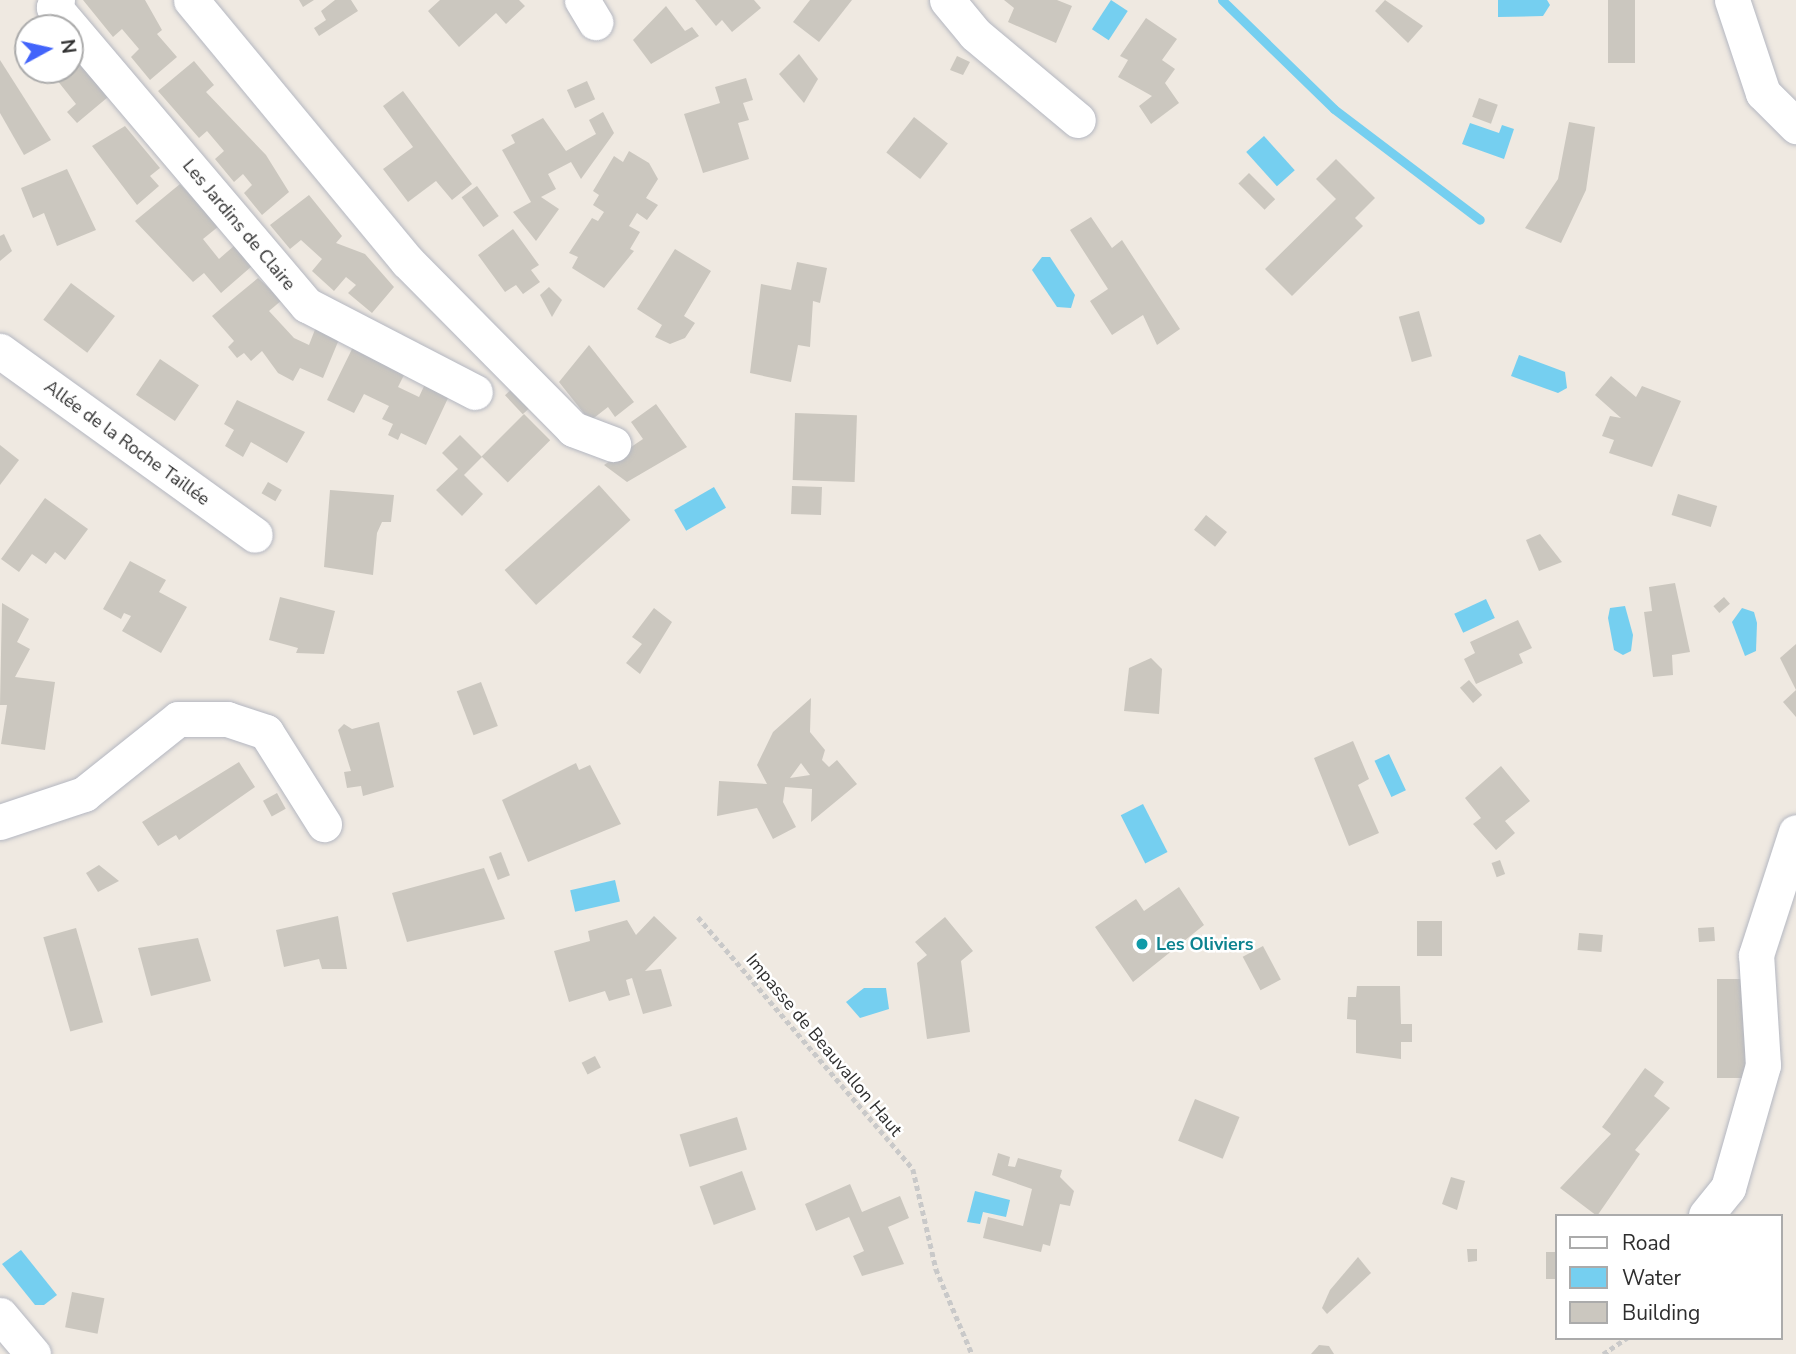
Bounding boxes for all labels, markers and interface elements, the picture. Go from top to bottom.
north arrow [14,14,84,84]
text: N [54,38,82,55]
street label: Les Jardins de Claire [178,155,300,295]
street label: Allée de la Roche Taillée [40,376,214,510]
place label: Les Oliviers [1156,933,1253,955]
marker: Les Oliviers [1134,936,1150,952]
street label: Impasse de Beauvallon Haut [741,949,907,1141]
legend [1554,1214,1782,1340]
text: Road [1622,1229,1671,1257]
text: Water [1622,1264,1681,1292]
text: Building [1622,1299,1700,1327]

